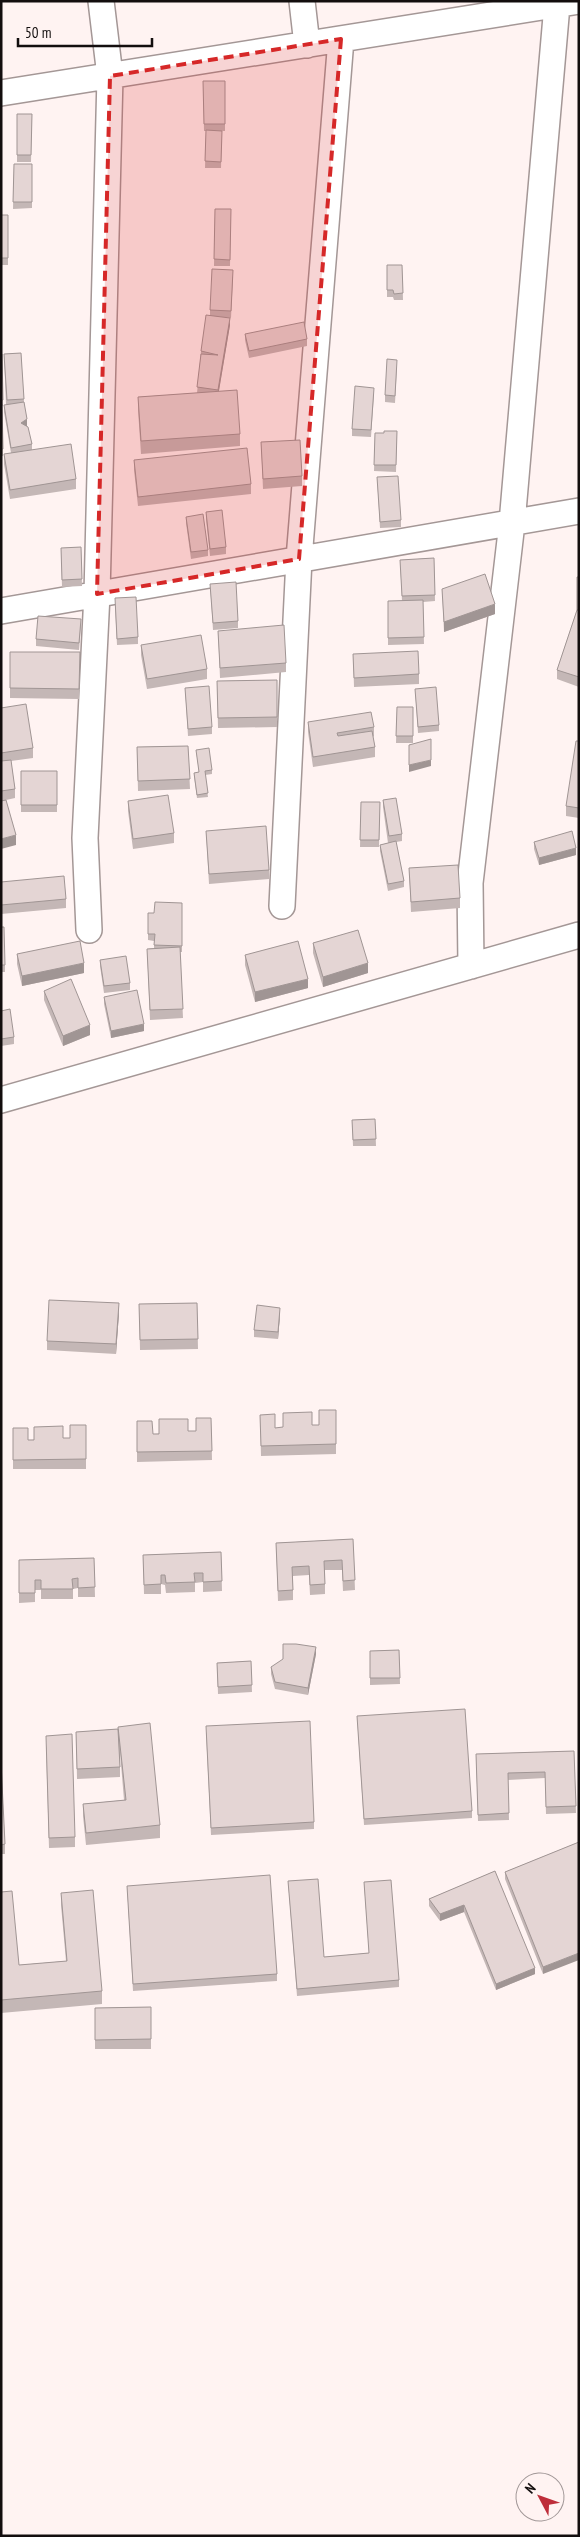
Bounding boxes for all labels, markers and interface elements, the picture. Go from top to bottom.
scale bar [18,15,151,47]
text: 50 m [25,23,51,42]
north arrow [515,2472,565,2522]
text: N [521,2480,539,2497]

